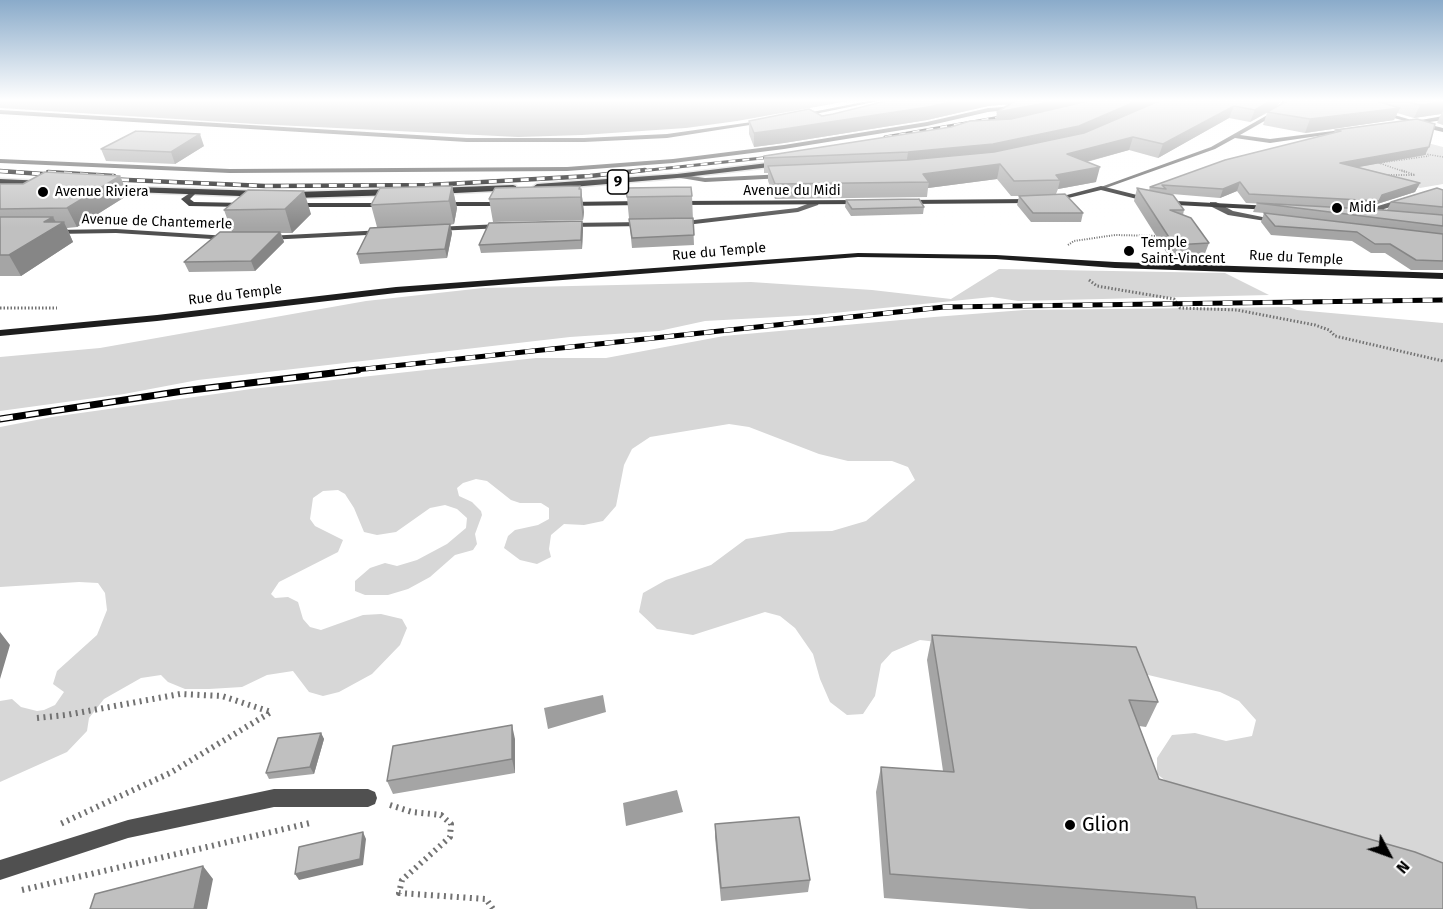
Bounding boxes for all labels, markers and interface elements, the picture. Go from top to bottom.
road number: 9 [608,170,628,194]
street label: Avenue du Midi [743,183,841,199]
place label: Avenue Riviera [55,184,149,200]
marker: Avenue Riviera [36,185,50,199]
place label: Midi [1349,200,1376,216]
marker: Midi [1330,201,1344,215]
street label: Avenue de Chantemerle [81,211,233,233]
place label: Temple Saint-Vincent [1141,235,1225,268]
street label: Rue du Temple [671,240,767,264]
marker: Temple Saint-Vincent [1122,244,1136,258]
street label: Rue du Temple [1248,247,1344,269]
street label: Rue du Temple [187,281,283,309]
place label: Glion [1082,813,1130,837]
marker: Glion [1063,818,1077,832]
north arrow [1359,825,1419,885]
text: N [1392,857,1414,877]

